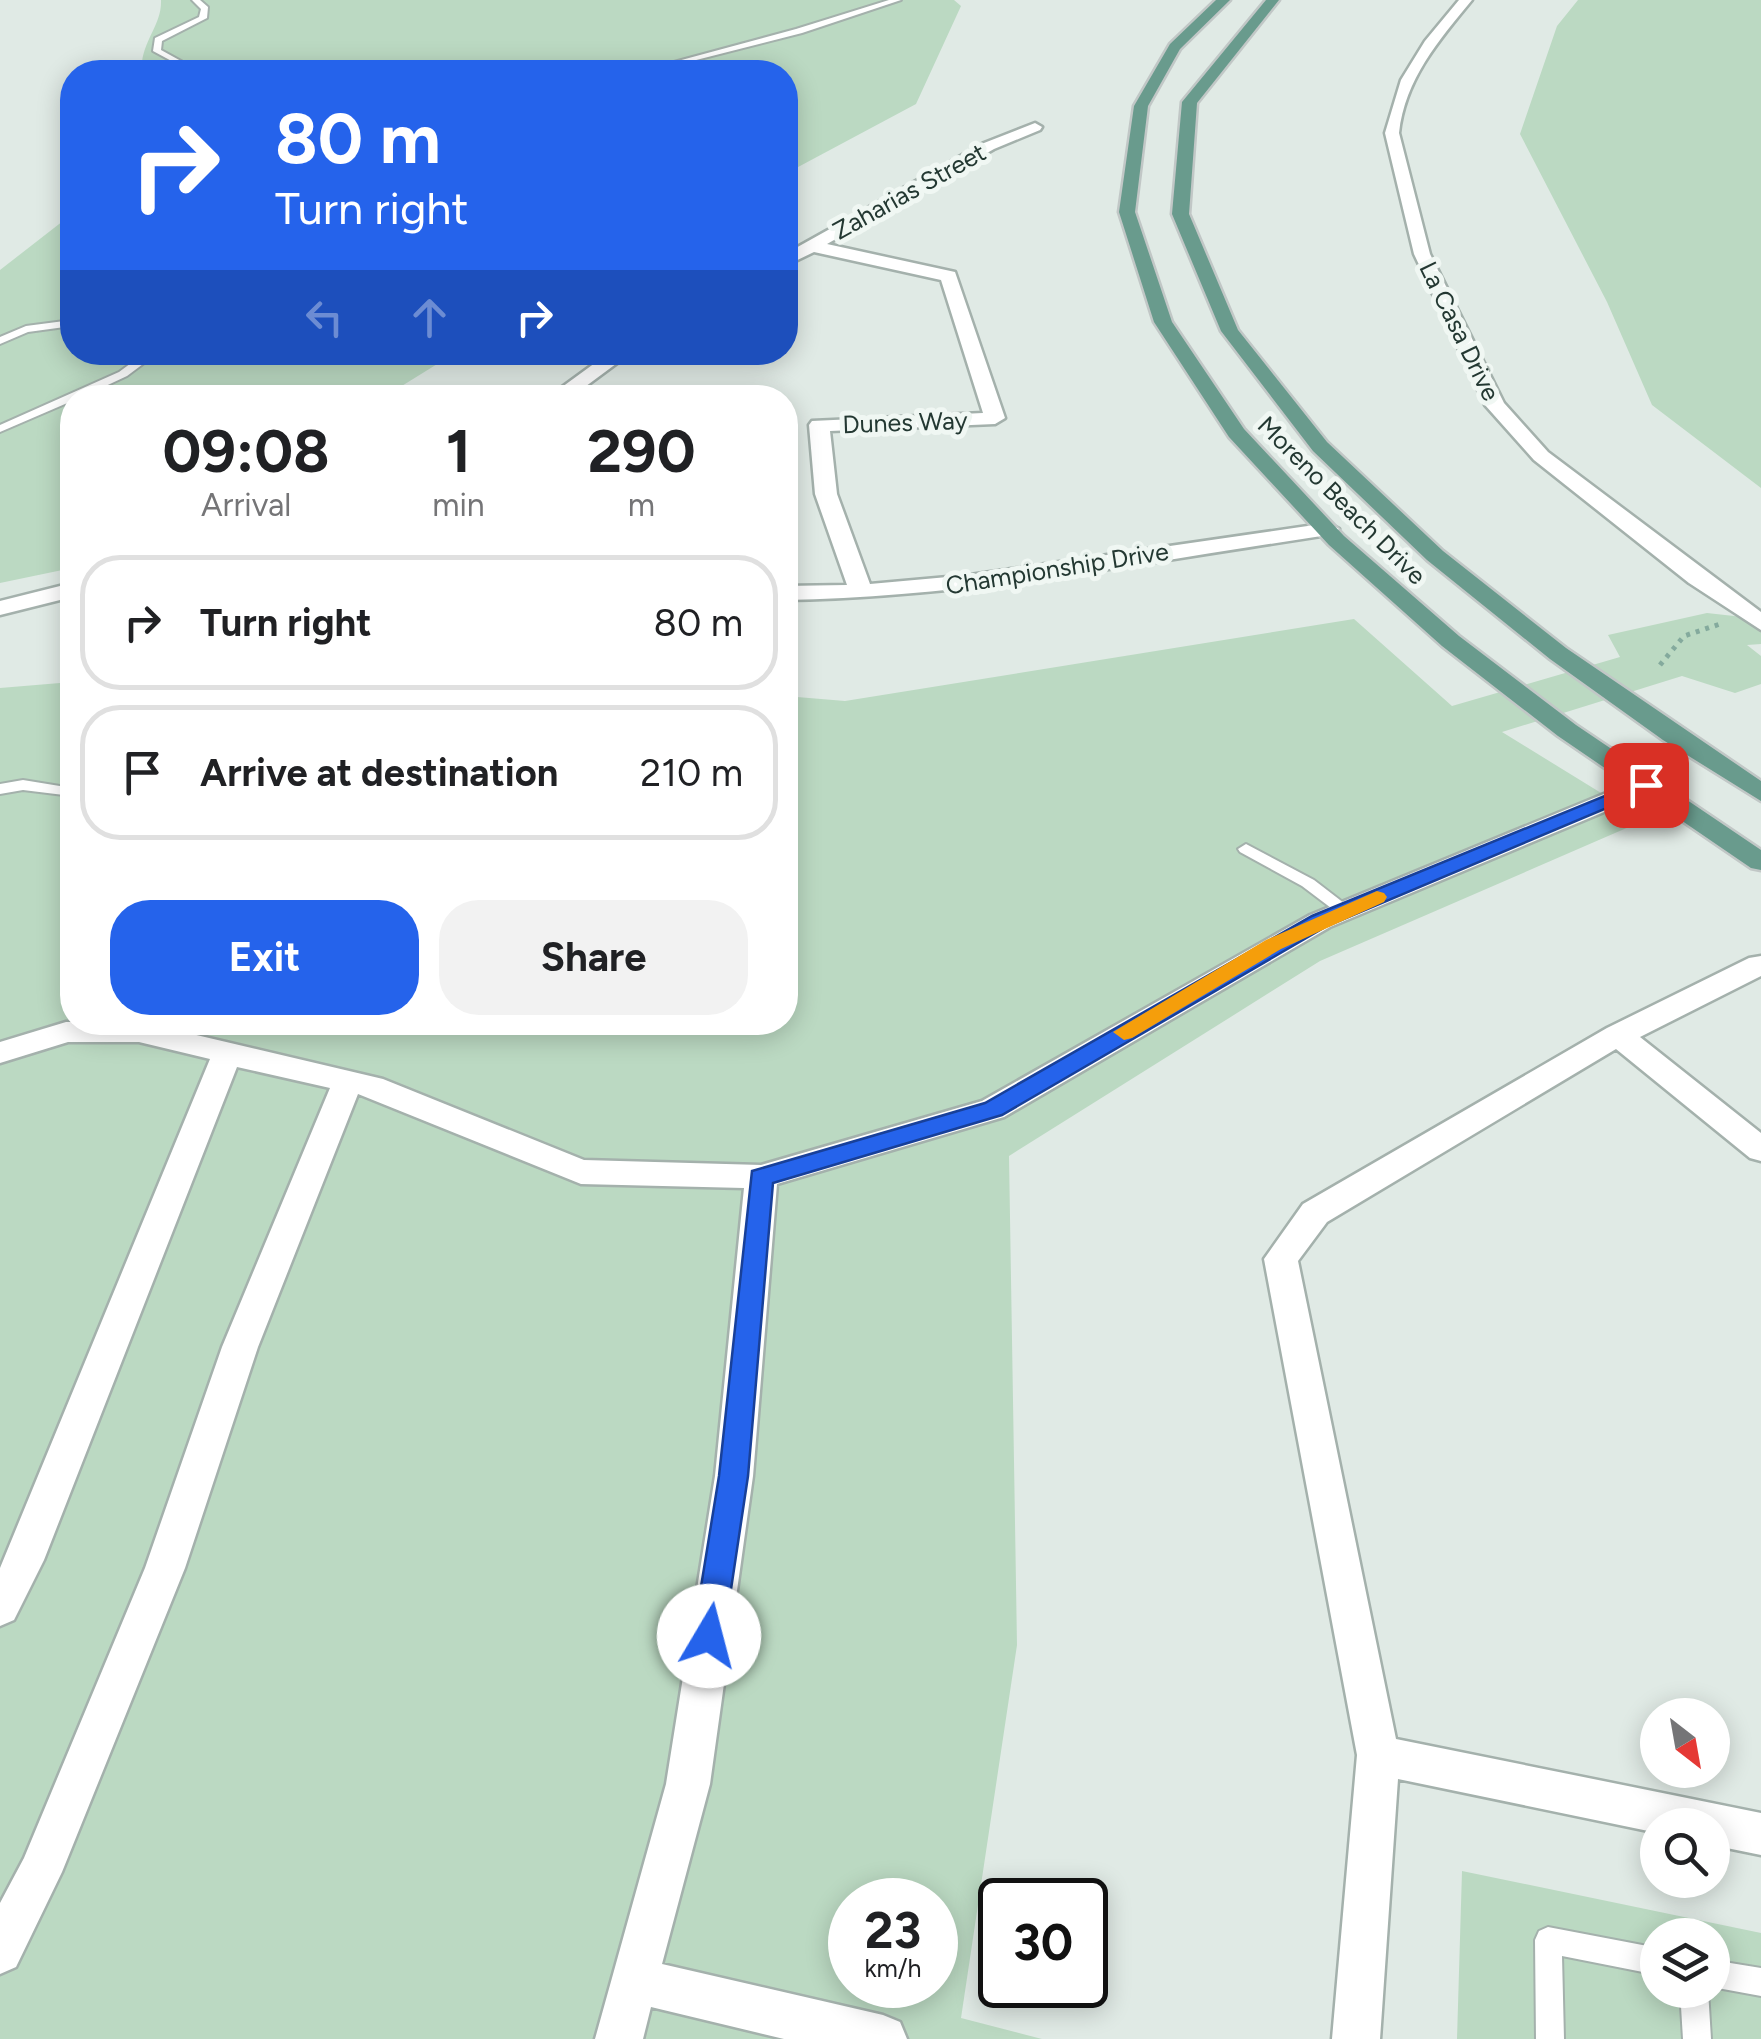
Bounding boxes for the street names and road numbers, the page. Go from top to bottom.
street label: Zaharias Street [827,137,991,245]
street label: La Casa Drive [1413,257,1507,405]
street label: Dunes Way [842,405,968,439]
street label: Moreno Beach Drive [1252,410,1432,590]
street label: Championship Drive [943,536,1171,600]

